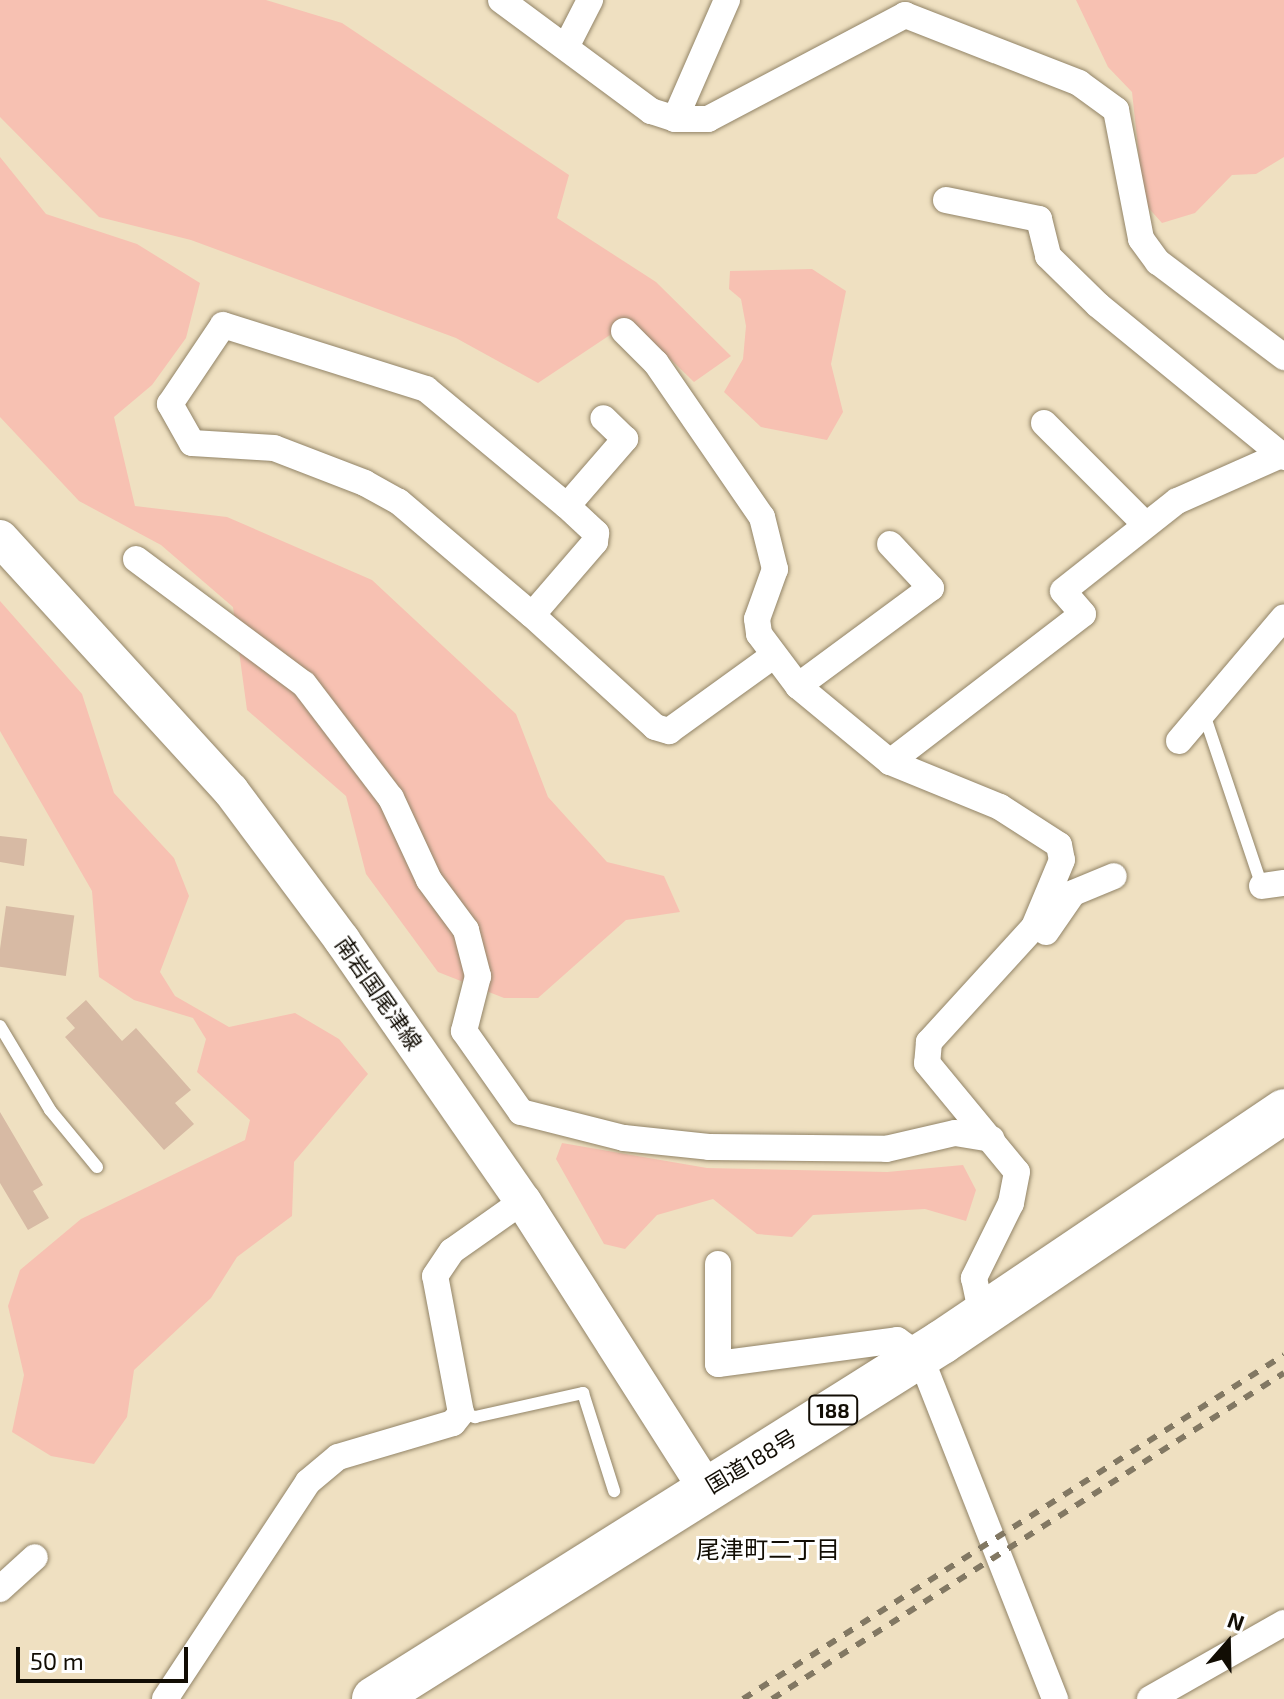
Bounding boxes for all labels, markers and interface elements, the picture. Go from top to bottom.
street label: 南岩国尾津線 [330,931,428,1055]
road number: 188 [807,1394,859,1426]
street label: 国道188号 [701,1424,801,1498]
district label: 尾津町二丁目 [696,1535,840,1563]
north arrow [1188,1603,1268,1683]
text: N [1224,1606,1248,1635]
scale bar [20,1631,192,1681]
text: 50 m [30,1646,84,1675]

